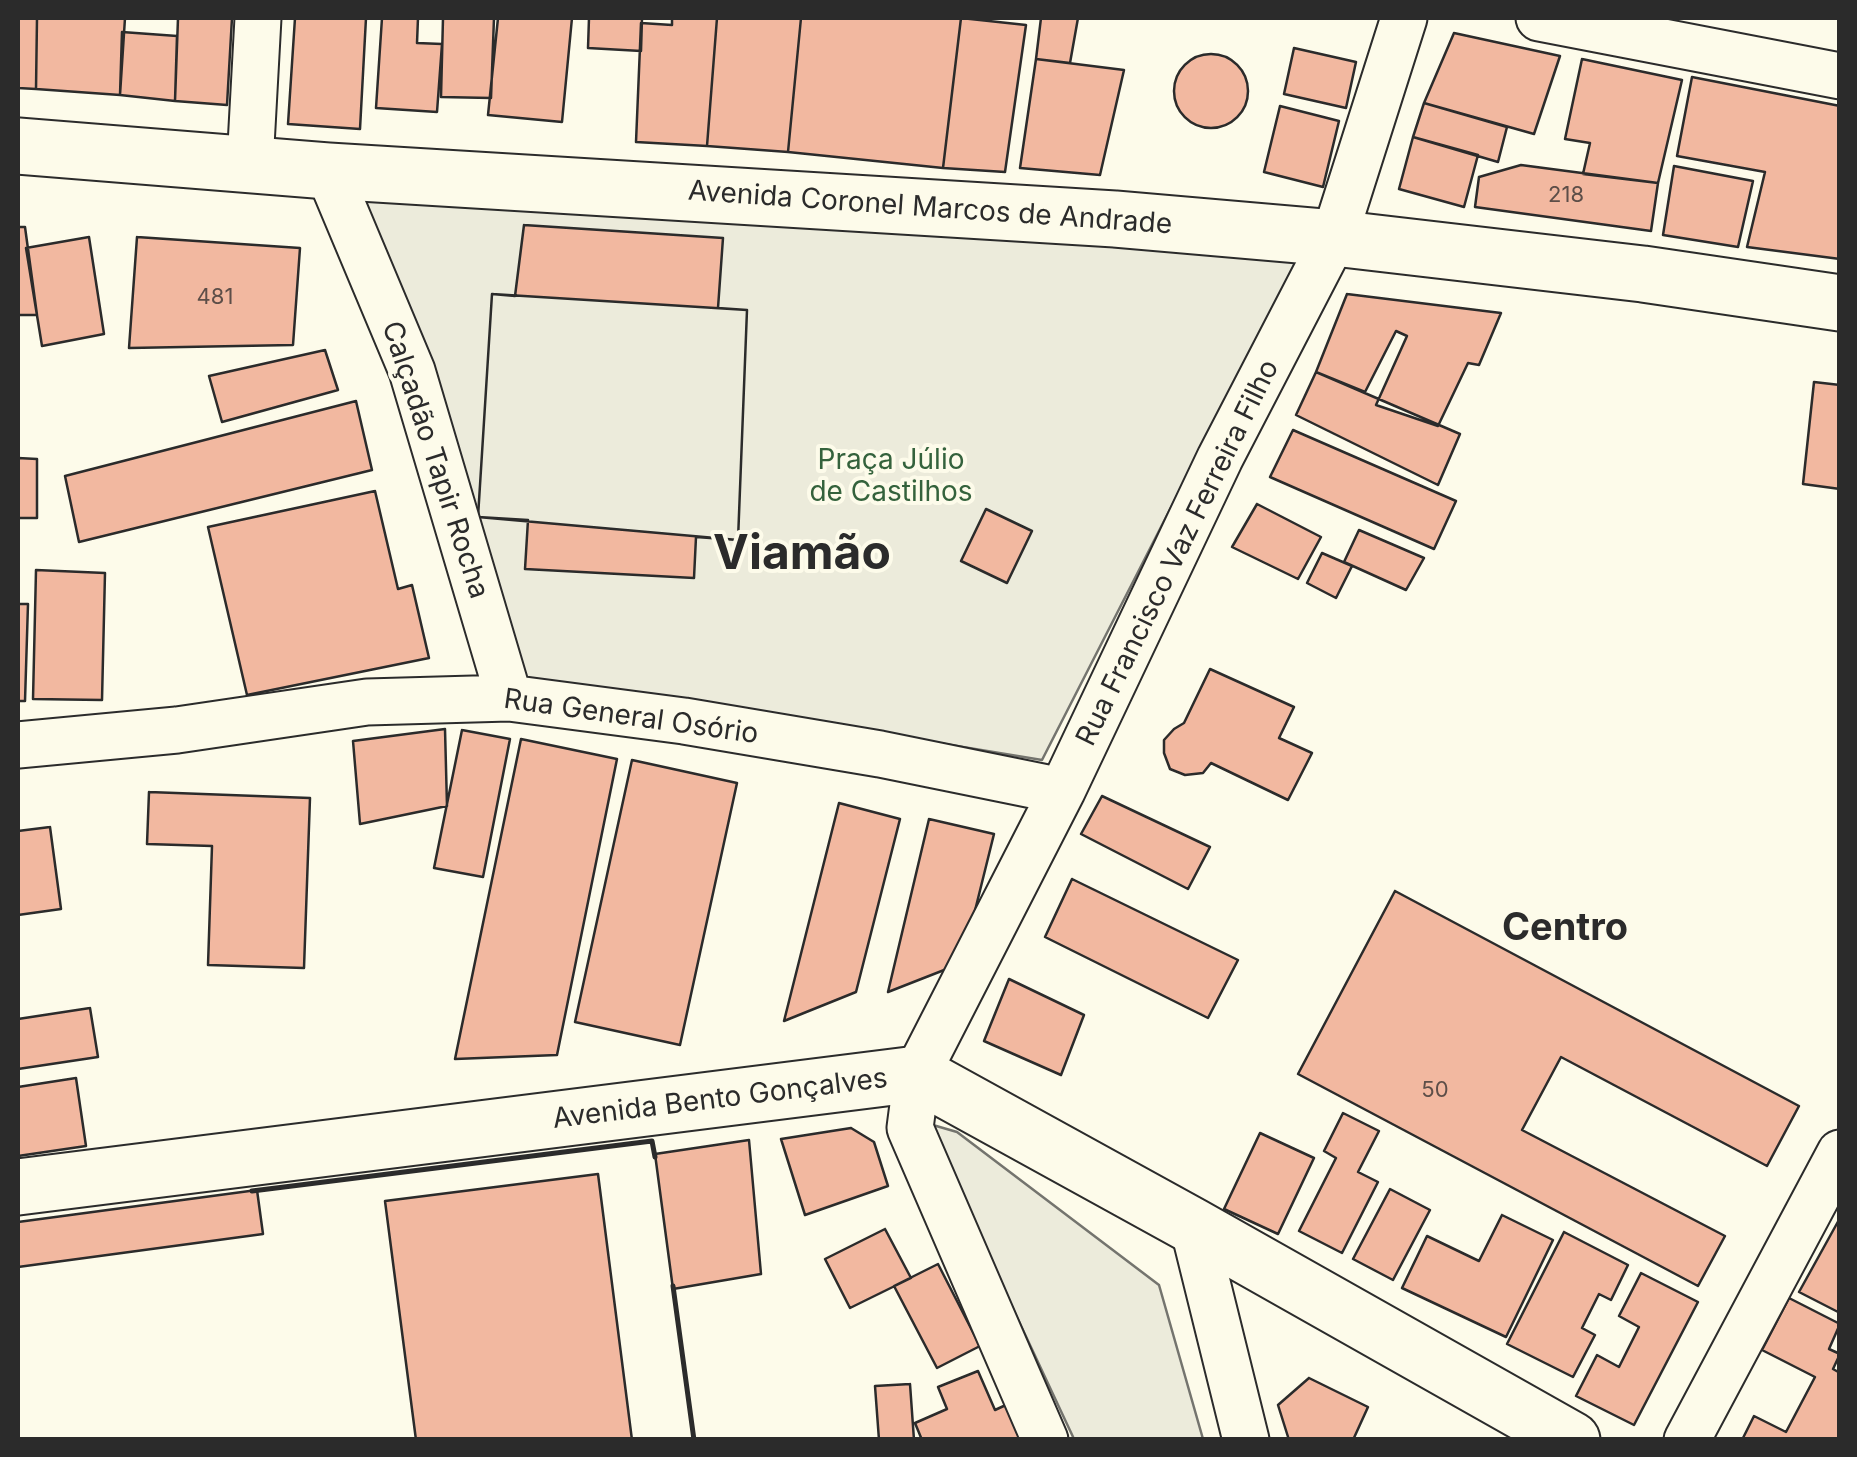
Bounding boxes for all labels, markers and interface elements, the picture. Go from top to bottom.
street label: Avenida Coronel Marcos de Andrade [687,174,1173,242]
house number: 218 [1548,182,1584,208]
house number: 481 [197,284,233,310]
street label: Calçadão Tapir Rocha [374,317,496,603]
street label: Rua Francisco Vaz Ferreira Filho [1070,354,1286,752]
park label: Praça Júlio de Castilhos [809,444,973,510]
district label: Viamão [713,526,891,584]
street label: Rua General Osório [502,683,760,751]
district label: Centro [1502,906,1628,952]
street label: Avenida Bento Gonçalves [551,1062,889,1136]
house number: 50 [1421,1077,1449,1103]

